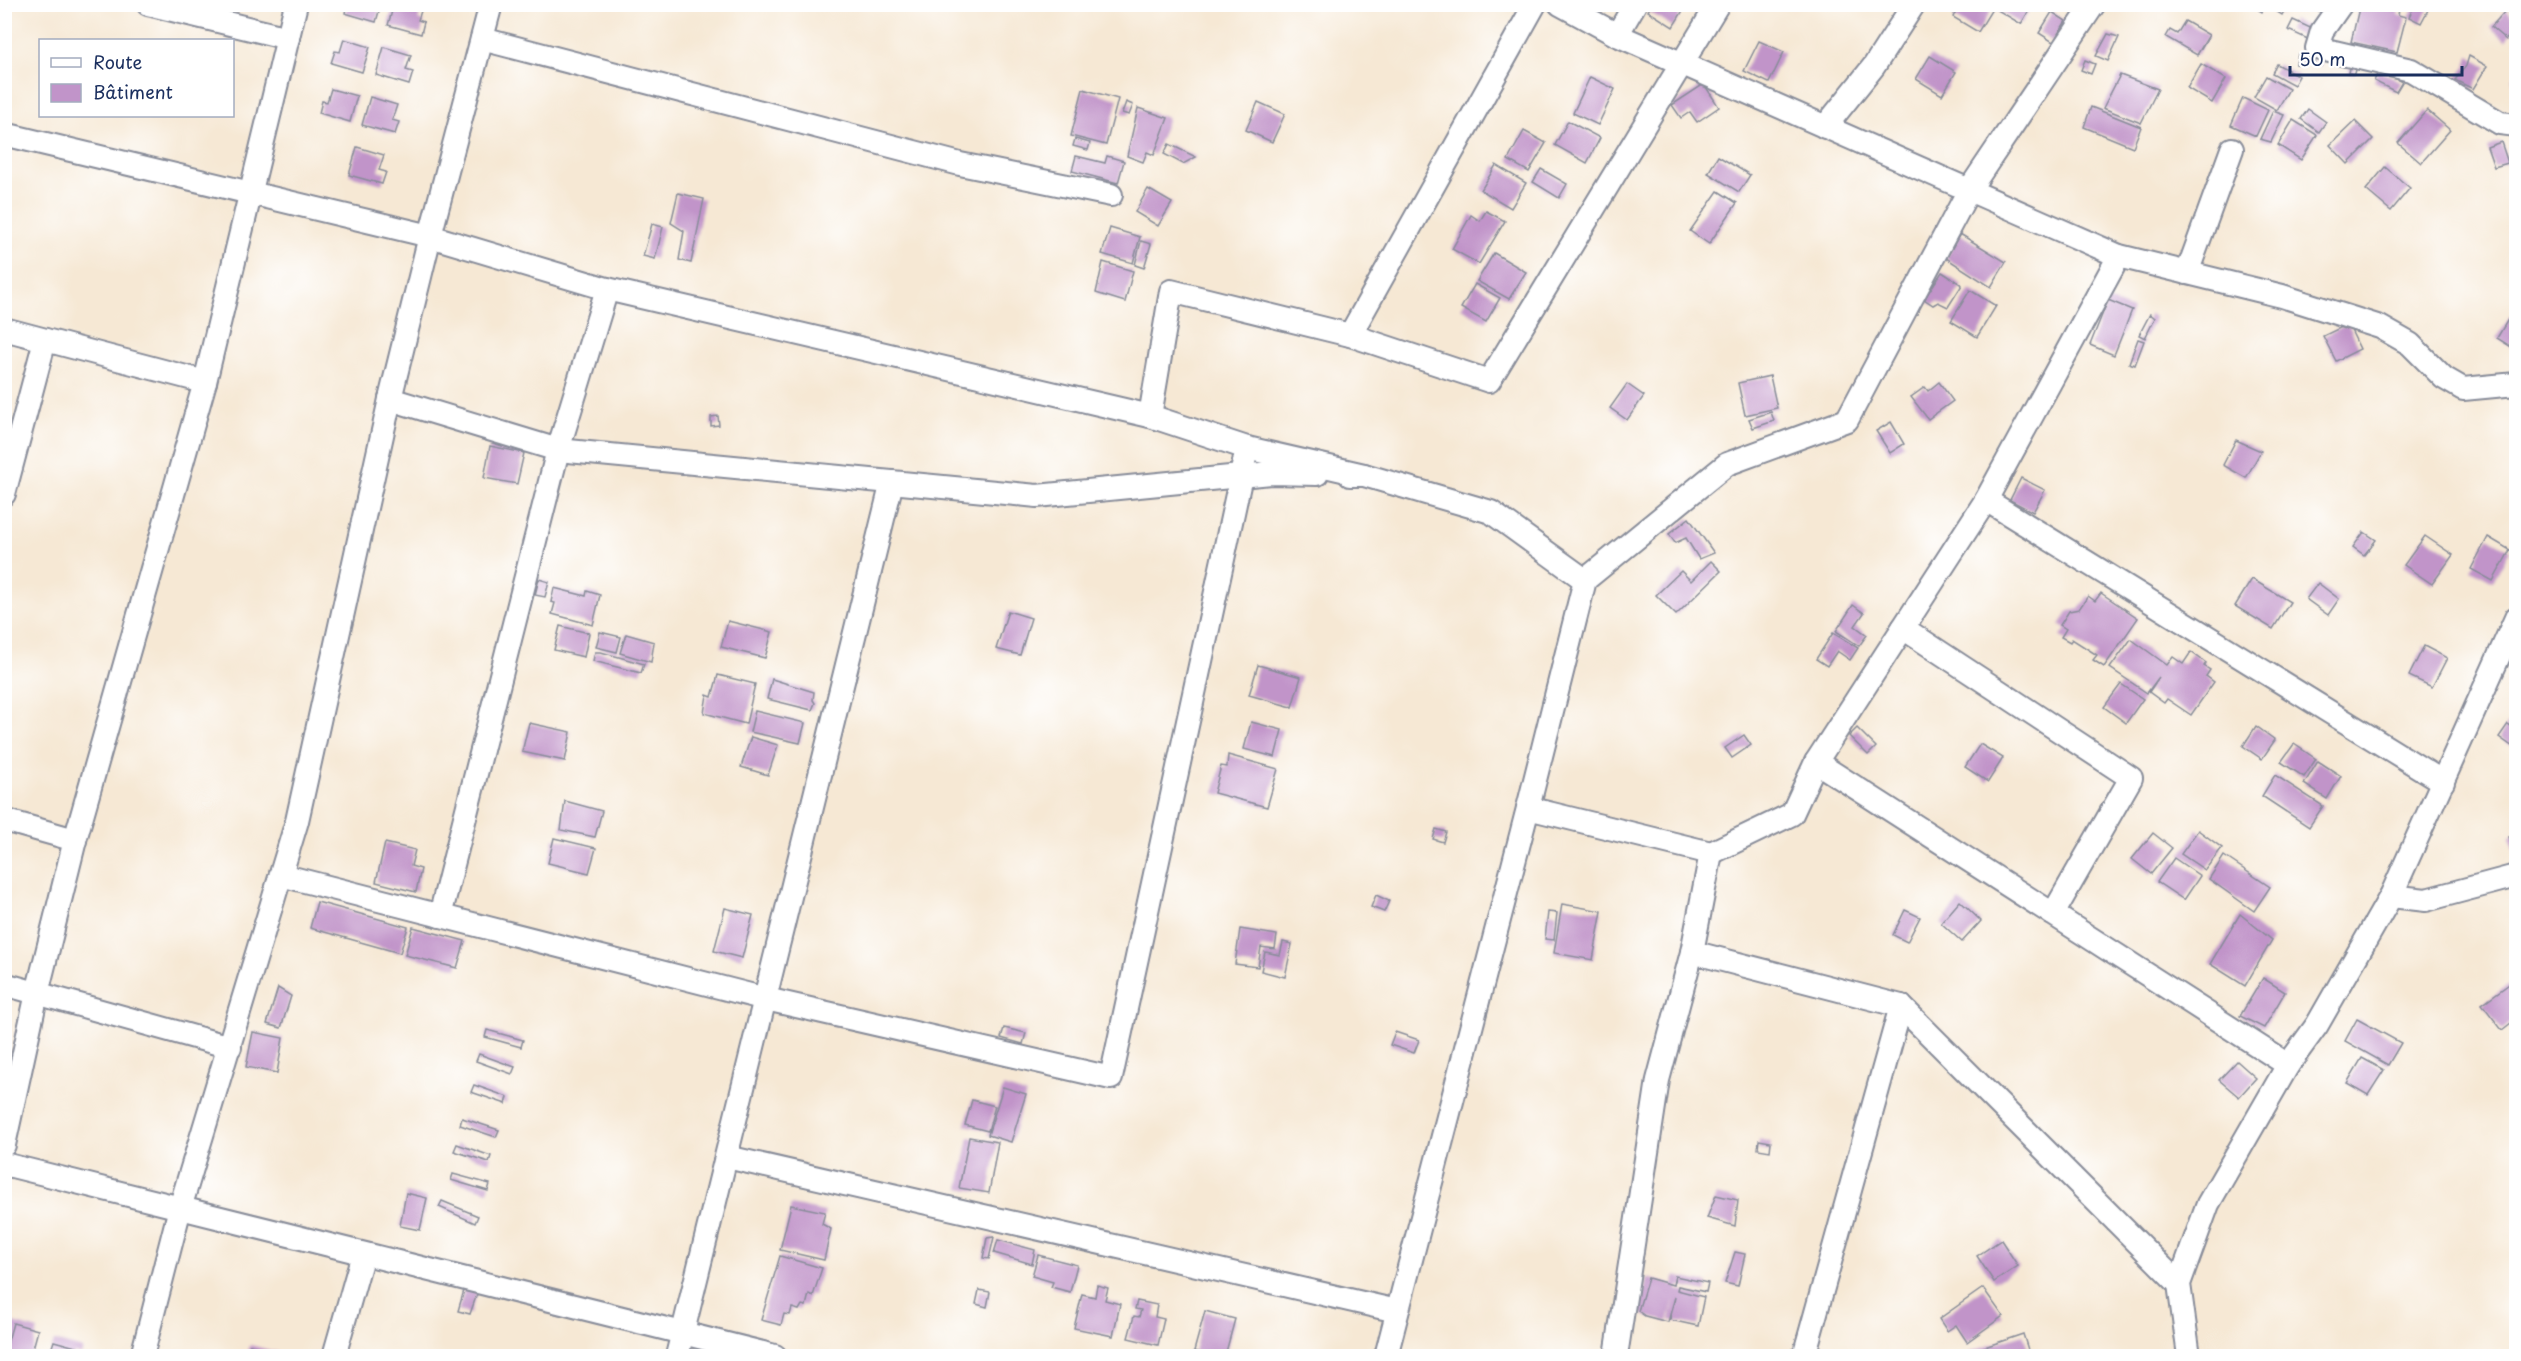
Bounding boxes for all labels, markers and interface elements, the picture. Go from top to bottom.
legend [39,39,234,117]
scale bar [2290,39,2462,77]
text: 50 m [2299,45,2346,72]
text: Route [93,48,143,75]
text: Bâtiment [93,78,173,105]

